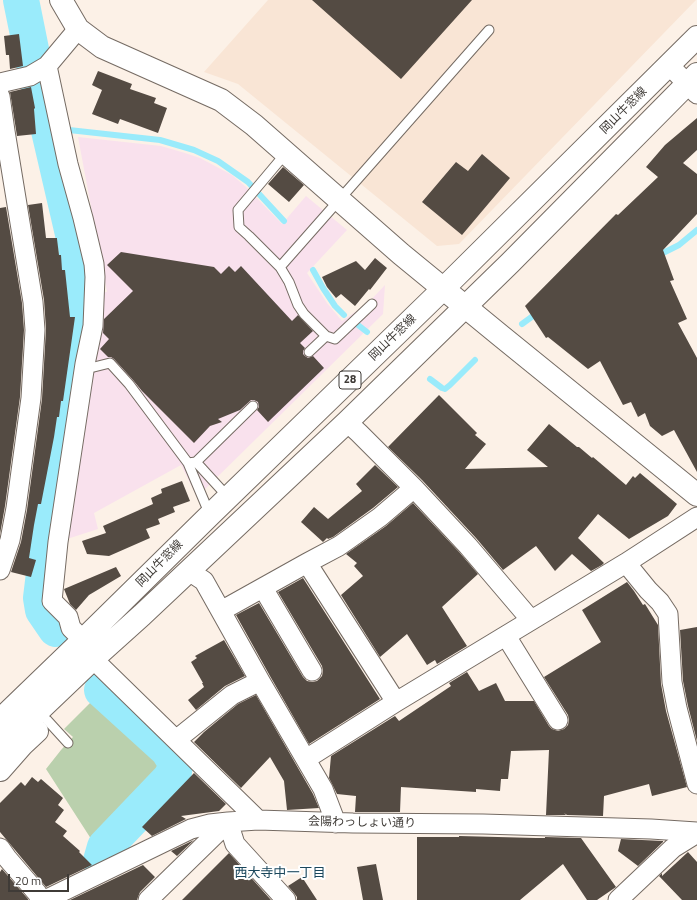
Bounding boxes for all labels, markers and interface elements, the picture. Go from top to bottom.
street label: 岡山牛窓線 [598,85,650,137]
street label: 岡山牛窓線 [366,312,420,364]
road number: 28 [339,371,361,389]
street label: 岡山牛窓線 [134,538,186,590]
street label: 会陽わっしょい通り [308,815,416,831]
scale bar [10,866,71,892]
district label: 西大寺中一丁目 [235,866,325,882]
text: 20 m [15,871,41,890]

